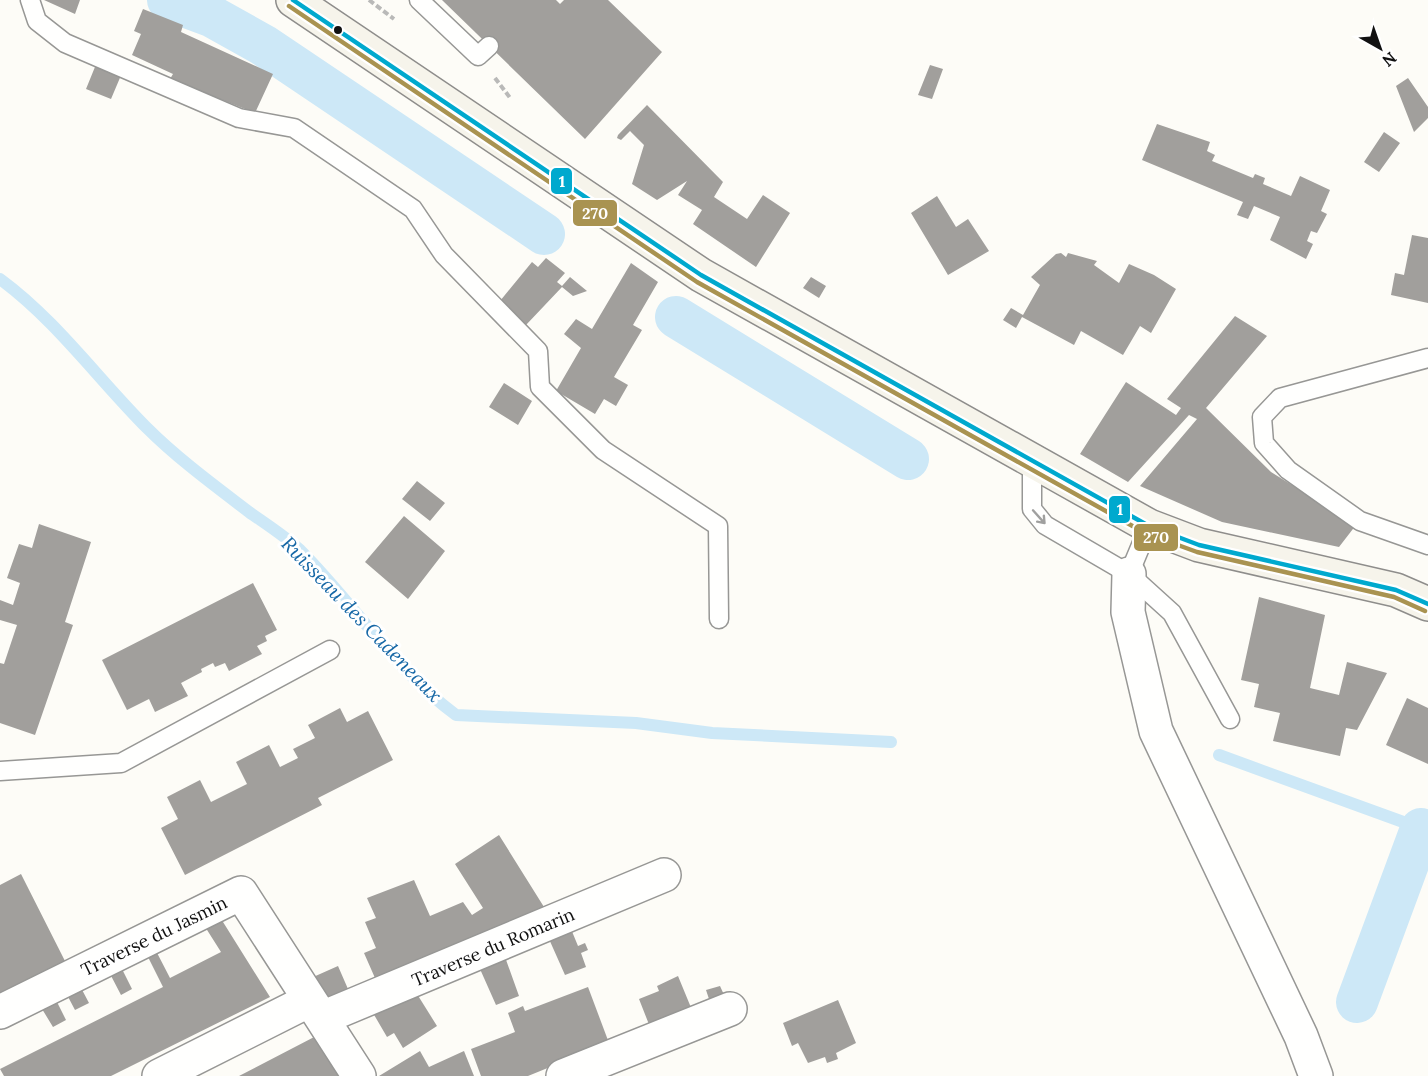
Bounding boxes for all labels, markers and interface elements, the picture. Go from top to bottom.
north arrow [1350,18,1410,78]
unlabelled marker [332,24,344,36]
text: N [1378,48,1401,71]
line badge: 1 [550,167,573,195]
text: 1 [559,171,565,191]
line badge: 270 [572,199,618,227]
text: 270 [582,203,608,223]
line badge: 1 [1108,495,1131,524]
text: 1 [1117,499,1123,519]
one-way arrow [1032,510,1046,525]
line badge: 270 [1133,523,1179,552]
text: 270 [1143,527,1169,547]
water label: Ruisseau des Cadeneaux [276,531,448,707]
street label: Traverse du Jasmin [77,891,231,981]
street label: Traverse du Romarin [408,902,578,992]

